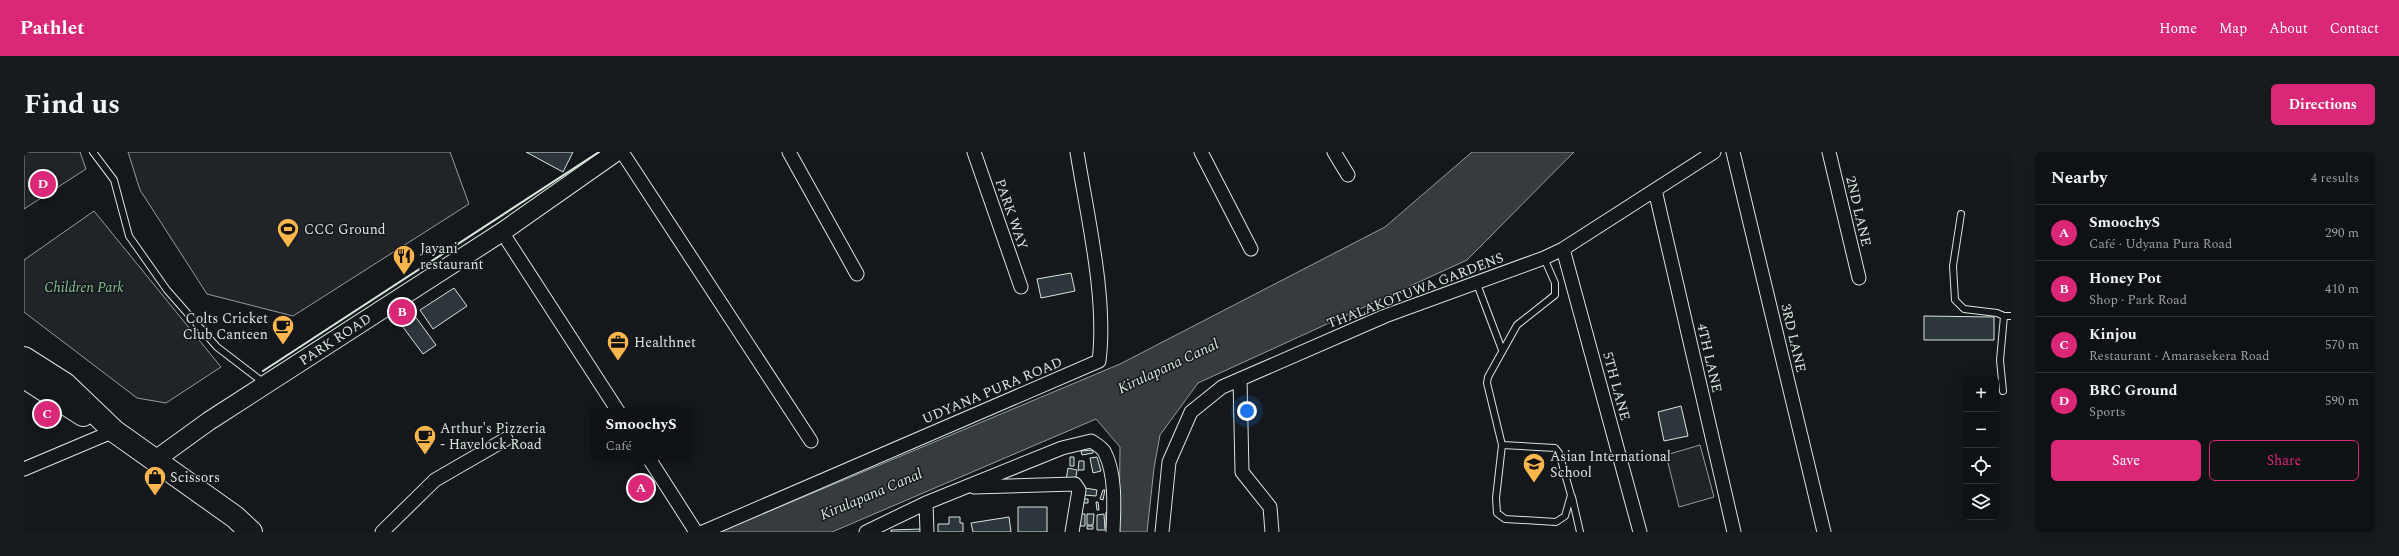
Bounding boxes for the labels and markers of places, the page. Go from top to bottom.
pin: D [30,169,56,199]
sports icon: CCC Ground [275,216,301,249]
place label: CCC Ground [304,219,386,240]
place label: Jayani restaurant [420,238,484,275]
restaurant icon: Jayani restaurant [391,243,417,276]
pin: B [389,297,415,327]
place label: Colts Cricket Club Canteen [183,308,268,345]
cafe icon: Colts Cricket Club Canteen [270,313,296,346]
office icon: Healthnet [605,329,631,362]
place label: Healthnet [634,332,696,353]
pin: C [34,399,60,429]
place label: Arthur's Pizzeria - Havelock Road [440,418,546,455]
cafe icon: Arthur's Pizzeria - Havelock Road [412,423,438,456]
place label: Asian International School [1550,446,1671,483]
school or university icon: Asian International School [1521,451,1547,484]
shop icon: Scissors [142,464,168,497]
place label: Scissors [170,467,220,488]
pin: A [628,473,654,503]

